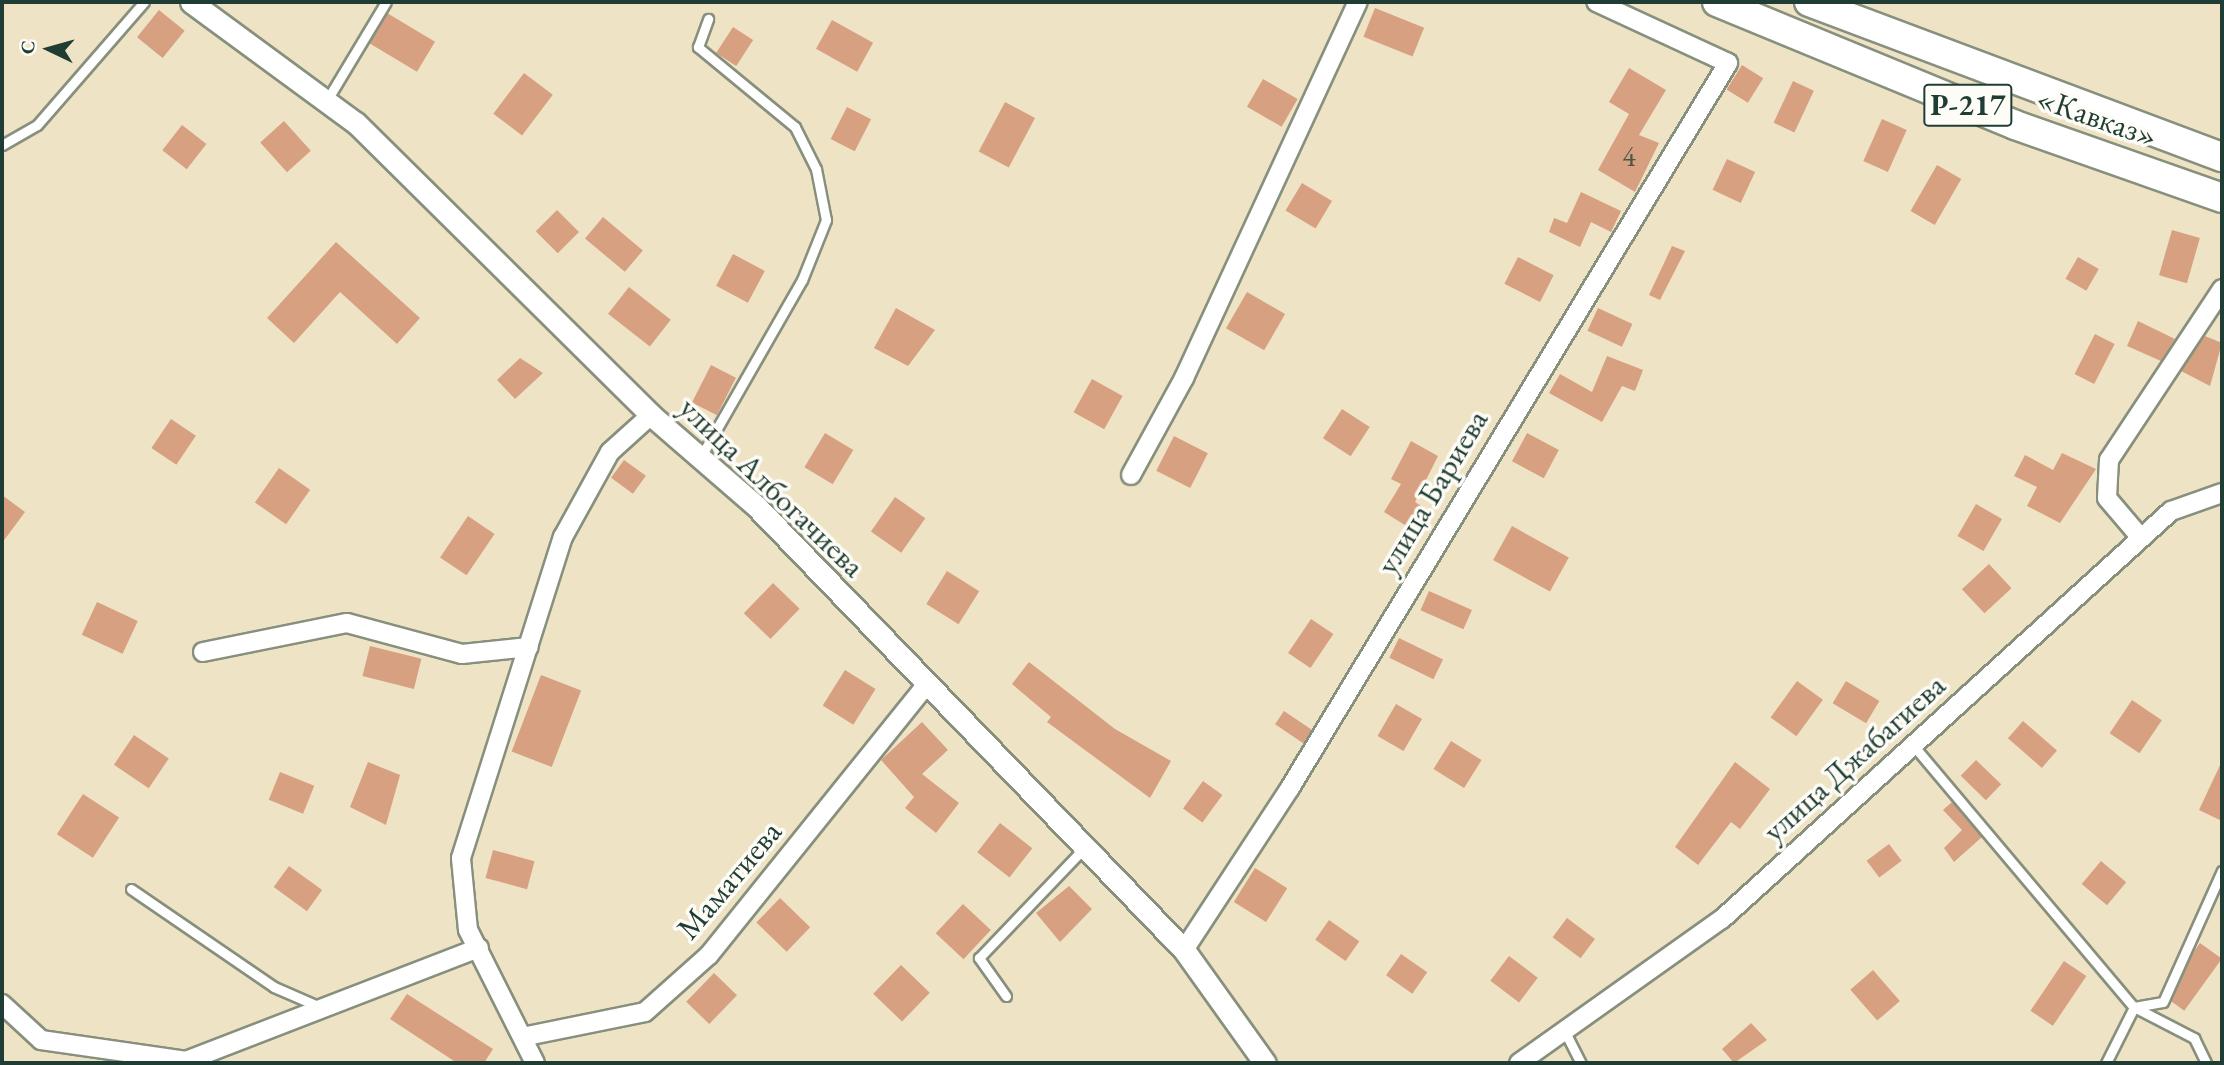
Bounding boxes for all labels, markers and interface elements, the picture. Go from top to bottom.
north arrow [14,14,84,84]
text: С [15,39,41,55]
road number: Р-217 [1923,78,2014,132]
street label: «Кавказ» [2032,78,2162,156]
house number: 4 [1622,139,1636,173]
street label: улица Албогачиева [671,389,873,585]
street label: улица Бариева [1368,403,1496,581]
street label: улица Джабагиева [1755,666,1953,850]
street label: Маматиева [668,813,790,947]

